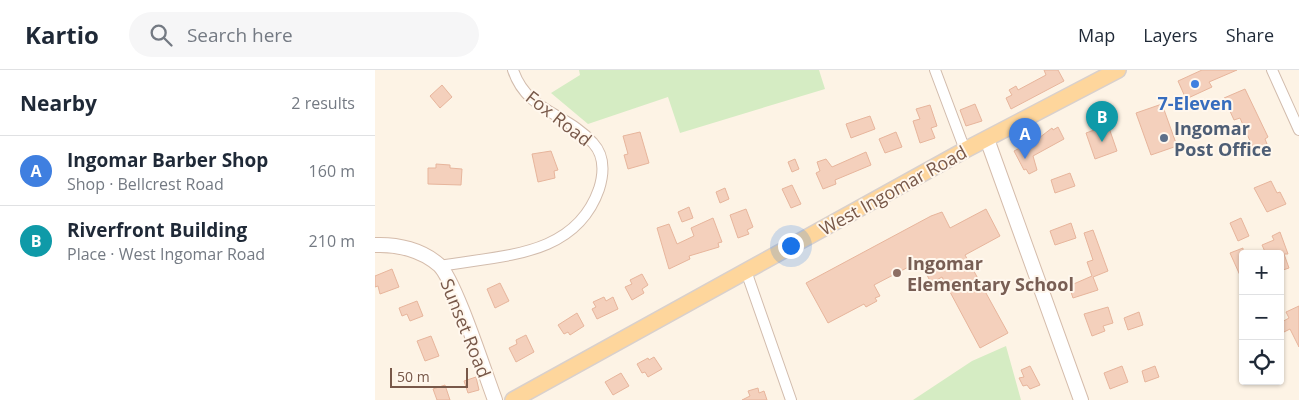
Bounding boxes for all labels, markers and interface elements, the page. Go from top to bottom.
search box [129,12,479,57]
text: Kartio [25,18,99,51]
icon: search [147,21,175,49]
text: Search here [187,22,293,48]
text: Map [1078,23,1115,47]
text: Layers [1143,23,1198,47]
text: Share [1226,23,1274,47]
marker: 7-Eleven [1189,78,1201,90]
street label: Fox Road [521,85,597,151]
text: Nearby [20,89,97,117]
place label: 7-Eleven [1158,91,1233,115]
text: 2 results [291,92,355,114]
pin: B [1086,101,1118,142]
place label: Ingomar Post Office [1174,116,1272,161]
pin: A [1009,118,1041,159]
marker: Ingomar Post Office [1158,132,1170,144]
street label: West Ingomar Road [815,140,971,240]
text: Ingomar Barber Shop [67,147,268,173]
text: A [30,160,42,182]
text: 160 m [309,160,355,182]
text: Shop · Bellcrest Road [67,173,224,195]
text: Riverfront Building [67,217,247,243]
text: B [31,230,41,252]
text: 210 m [309,230,355,252]
your location [778,233,804,259]
text: Place · West Ingomar Road [67,243,265,265]
map controls [1239,250,1284,385]
button: + [1239,250,1284,295]
place label: Ingomar Elementary School [907,251,1074,296]
marker: Ingomar Elementary School [891,267,903,279]
street label: Sunset Road [435,275,497,381]
button: − [1239,295,1284,340]
button: locate [1239,340,1284,385]
scale bar [390,365,467,388]
text: 50 m [397,367,430,386]

